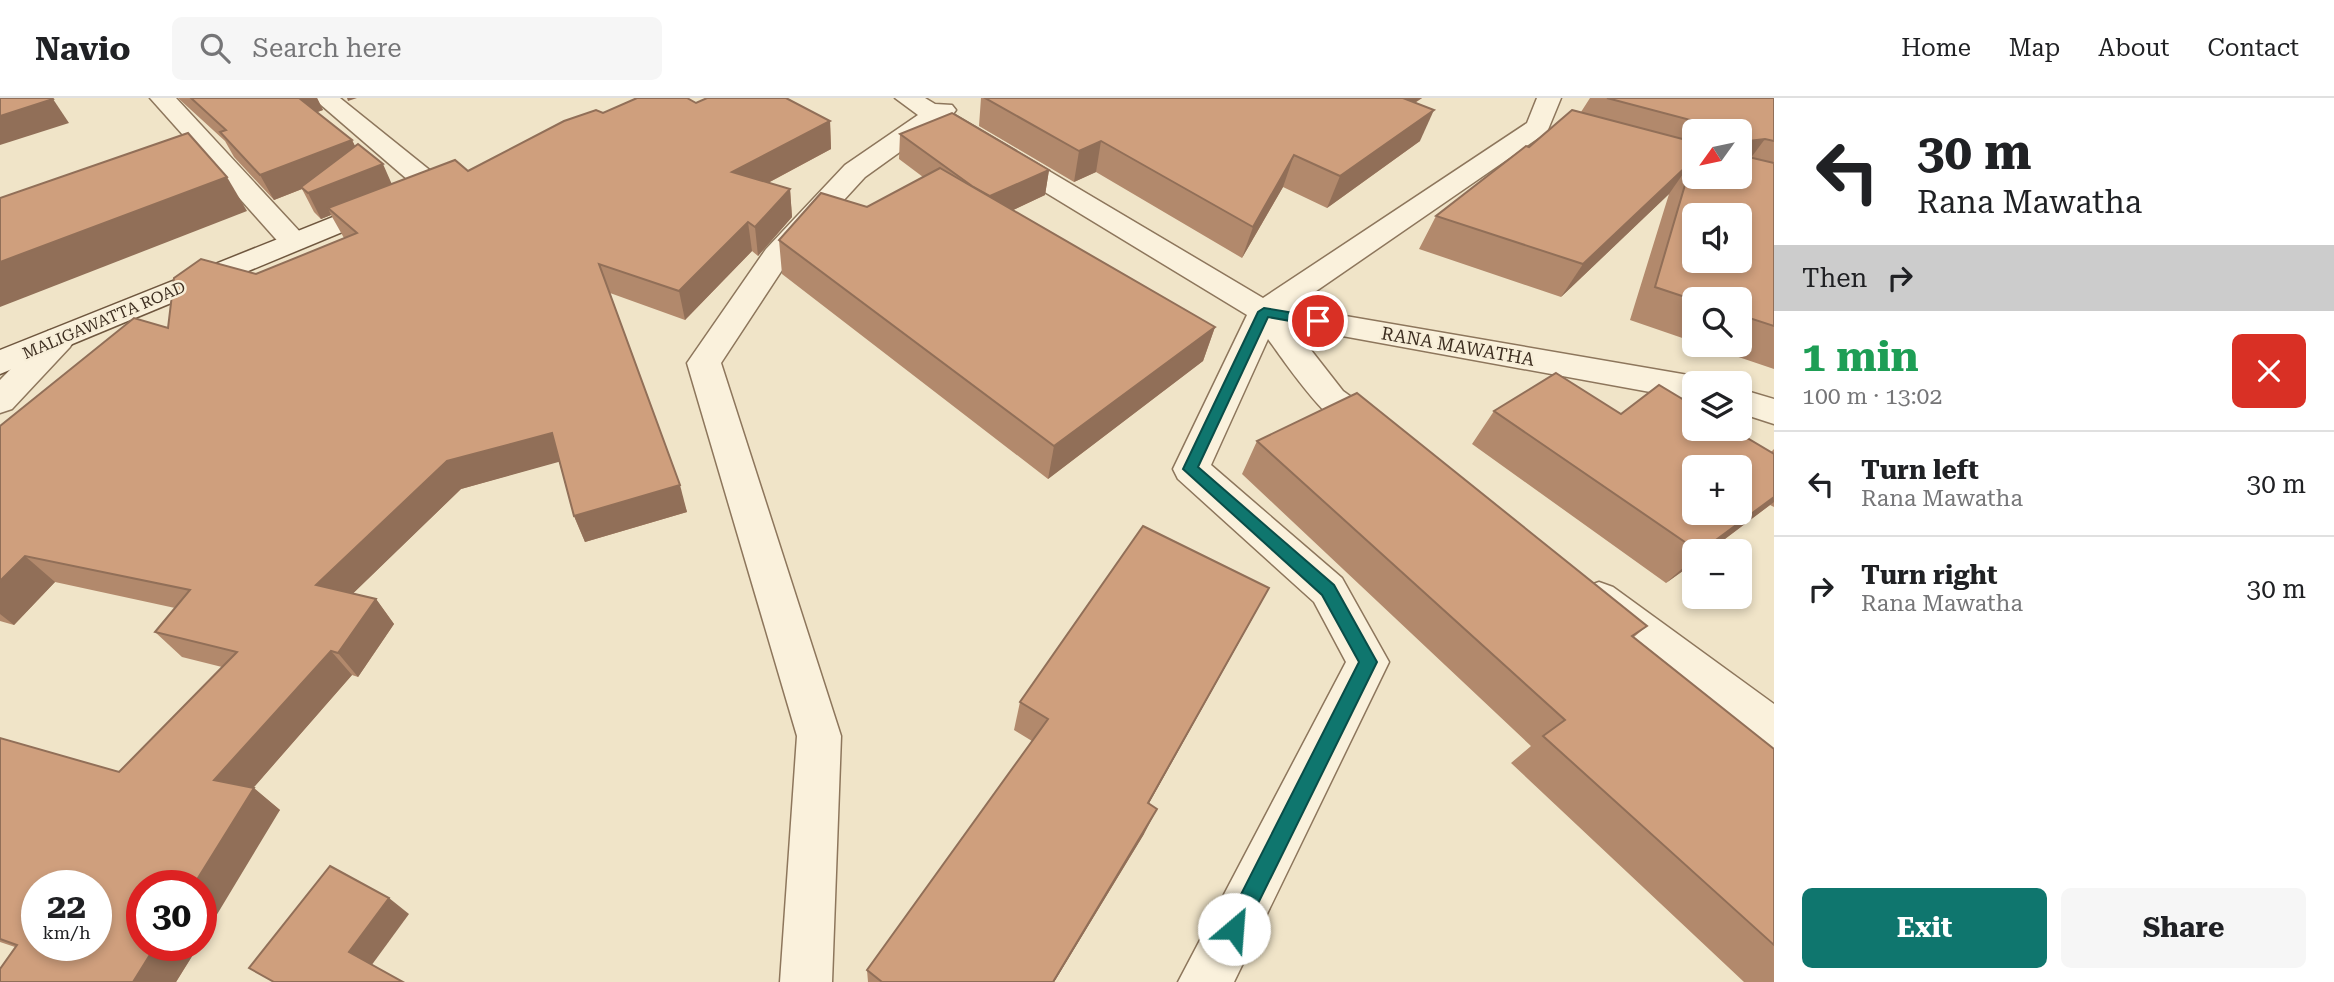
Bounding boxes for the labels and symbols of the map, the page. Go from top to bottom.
north arrow [1682,119,1752,189]
street label: MALIGAWATTA ROAD [20,277,188,363]
pin [1288,291,1348,351]
street label: RANA MAWATHA [1380,322,1537,370]
speed limit sign: 30 [126,870,217,961]
position arrow [1197,892,1271,966]

